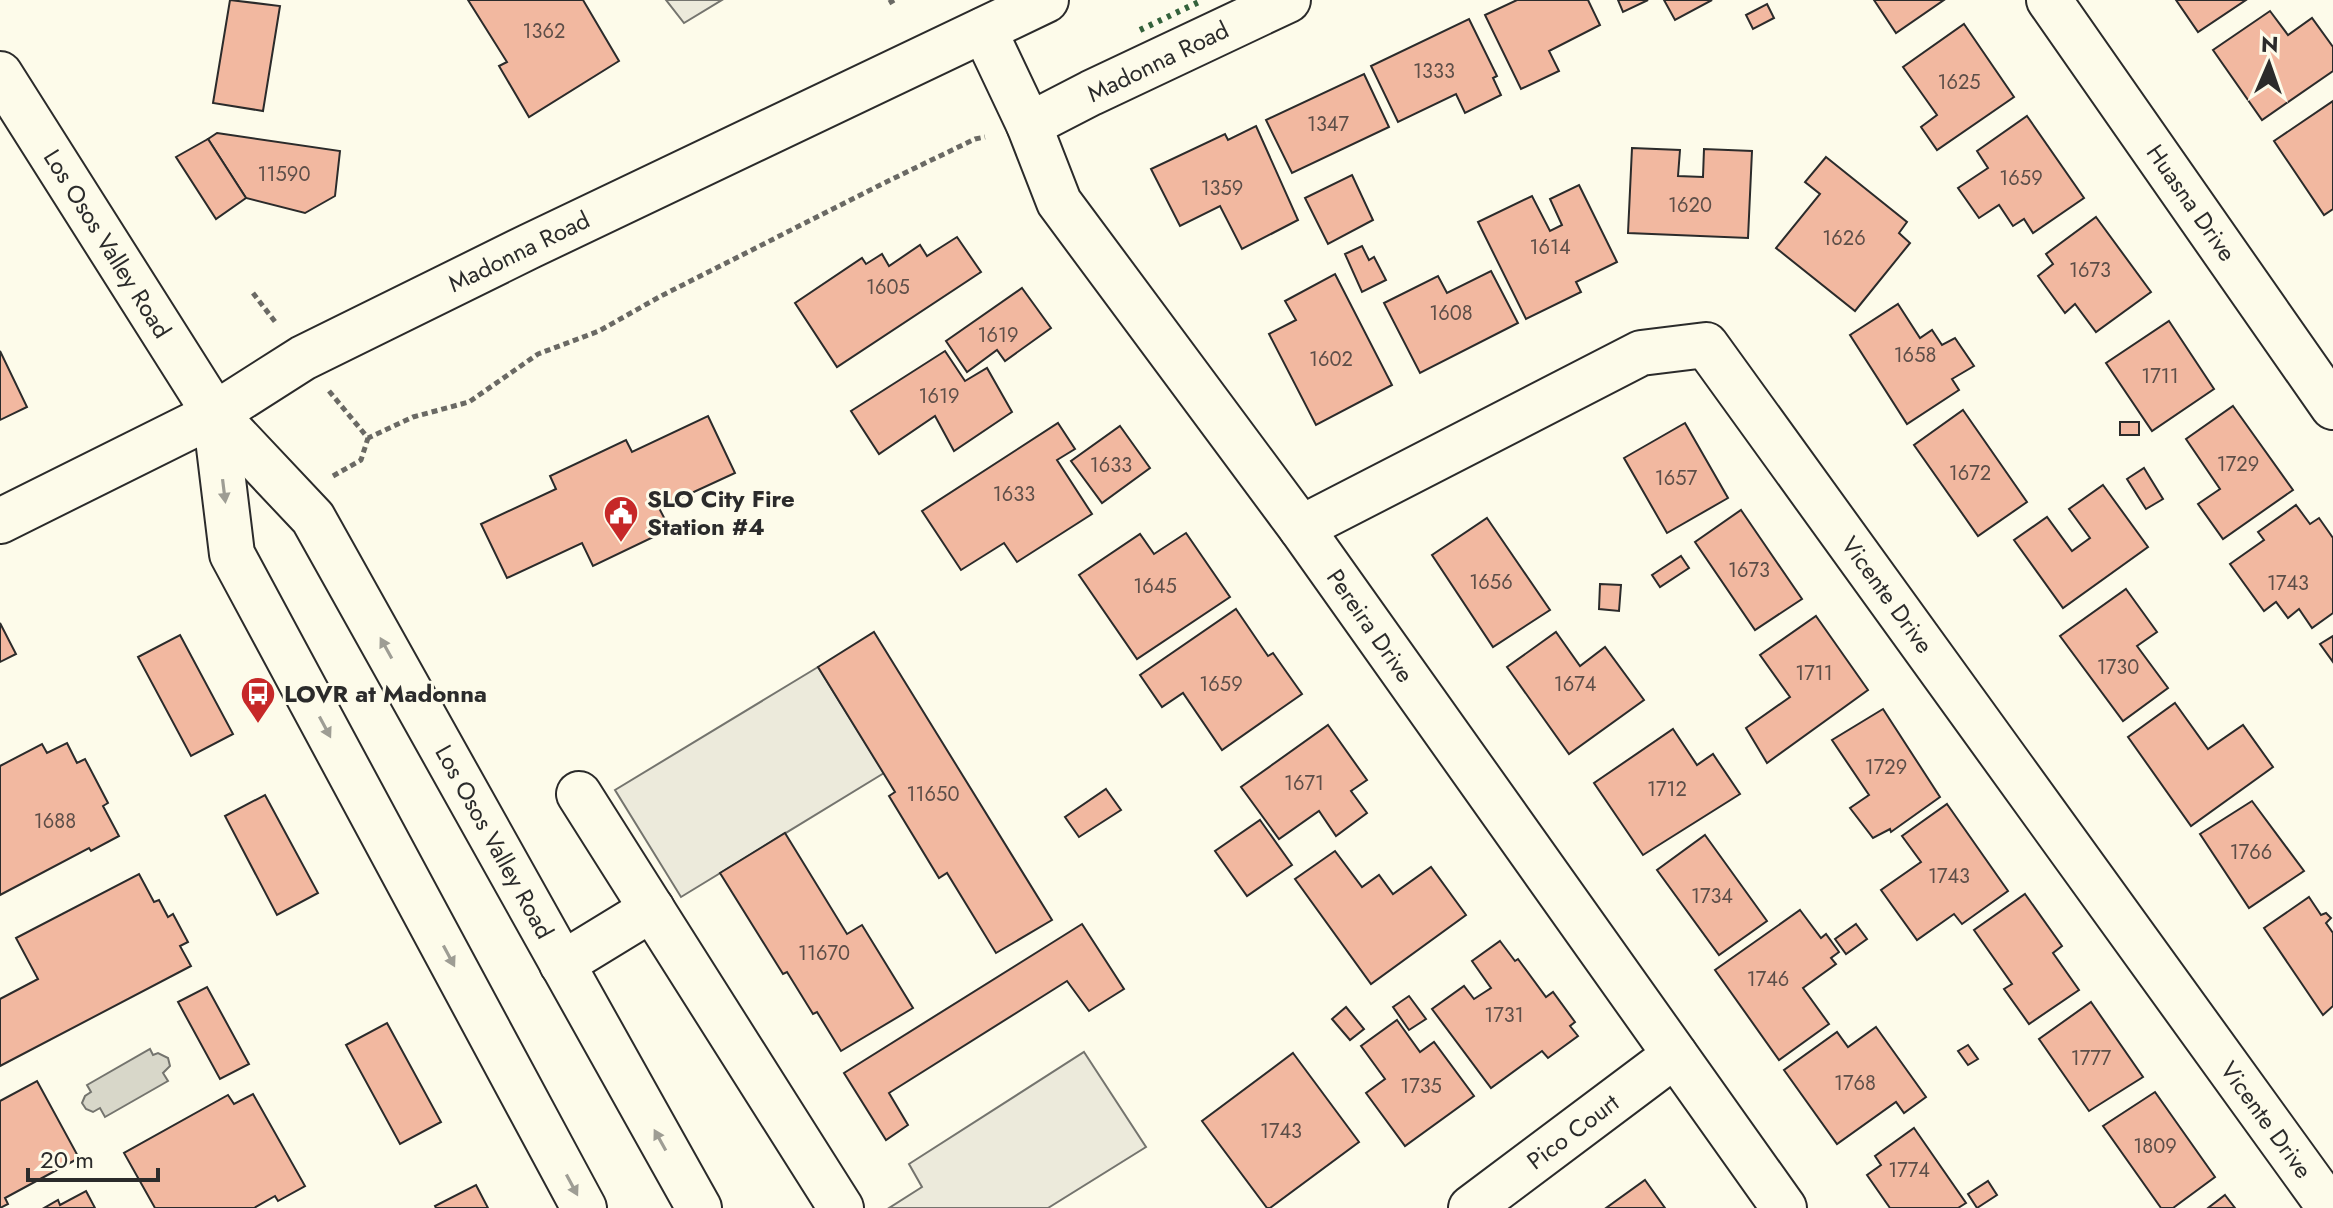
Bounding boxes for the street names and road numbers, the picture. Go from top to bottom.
street label: Madonna Road [1081,12,1234,111]
street label: Huasna Drive [2138,137,2245,268]
street label: Los Osos Valley Road [35,142,180,345]
street label: Madonna Road [442,202,595,301]
street label: Vicente Drive [1833,529,1942,660]
street label: Pereira Drive [1318,562,1422,690]
street label: Los Osos Valley Road [427,738,562,945]
street label: Vicente Drive [2212,1054,2321,1185]
street label: Pico Court [1519,1085,1626,1178]

